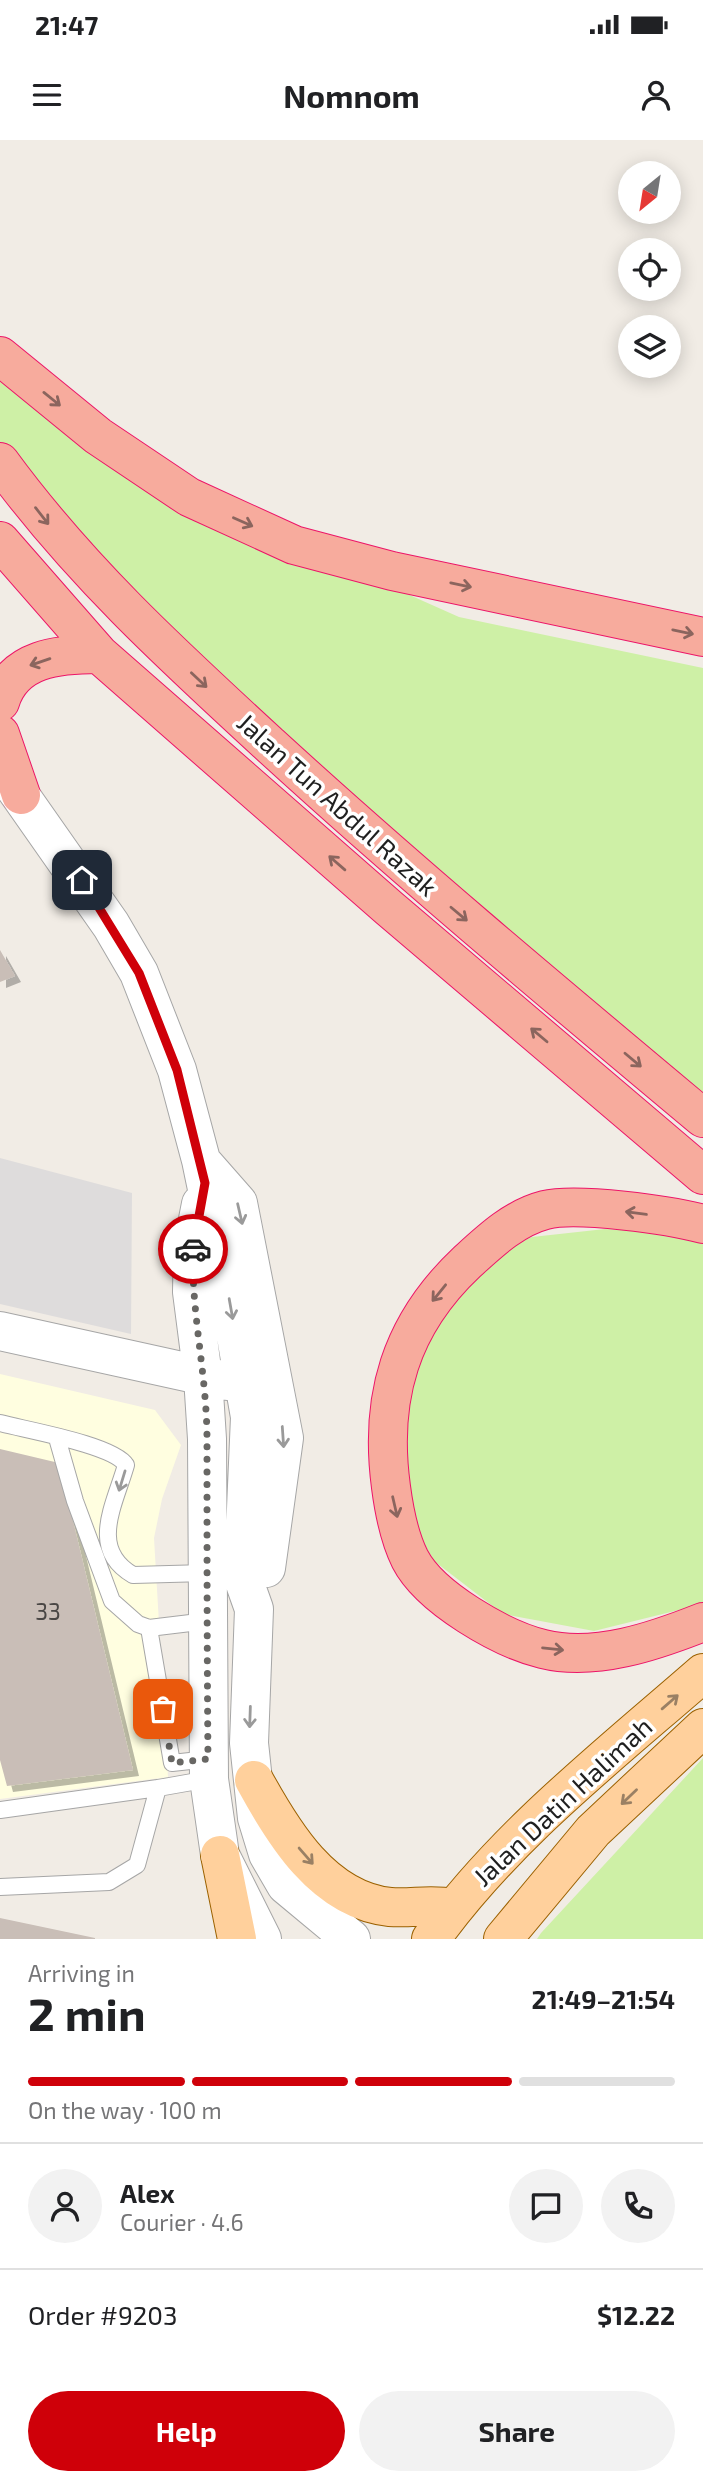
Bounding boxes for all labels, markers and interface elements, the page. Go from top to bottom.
text: 21:47 [35,9,98,40]
icon: menu [28,76,66,114]
text: Nomnom [283,76,420,114]
icon: person [637,76,675,114]
north arrow [618,161,681,224]
map controls [618,161,681,378]
button: locate [618,238,681,301]
button: layers [618,315,681,378]
one-way arrow [43,392,61,407]
one-way arrow [34,506,49,525]
one-way arrow [232,516,253,529]
one-way arrow [449,579,472,593]
one-way arrow [671,626,694,640]
one-way arrow [29,657,51,669]
one-way arrow [190,671,207,688]
street label: Jalan Tun Abdul Razak [232,706,444,902]
pin [52,850,112,910]
one-way arrow [328,855,346,871]
icon: home [63,861,101,899]
one-way arrow [450,906,468,922]
one-way arrow [530,1027,548,1043]
one-way arrow [624,1052,642,1068]
one-way arrow [234,1202,248,1225]
one-way arrow [625,1206,647,1219]
courier [158,1214,228,1284]
icon: car [174,1230,212,1268]
one-way arrow [431,1283,447,1301]
one-way arrow [225,1297,238,1320]
one-way arrow [277,1425,290,1448]
one-way arrow [114,1470,127,1492]
one-way arrow [389,1495,402,1518]
house number: 33 [35,1597,61,1625]
one-way arrow [541,1643,563,1656]
pin [133,1679,193,1739]
icon: bag [144,1690,182,1728]
one-way arrow [661,1694,679,1710]
one-way arrow [243,1706,257,1729]
street label: Jalan Datin Halimah [466,1710,658,1892]
one-way arrow [621,1788,638,1805]
one-way arrow [298,1847,314,1865]
text: Arriving in [28,1959,135,1987]
text: 21:49–21:54 [532,1983,675,2014]
text: 2 min [28,1985,146,2040]
text: On the way · 100 m [28,2096,222,2124]
button: person [28,2169,102,2243]
button: chat [509,2169,583,2243]
button: phone [601,2169,675,2243]
text: Alex [120,2177,175,2208]
text: Courier · 4.6 [120,2208,244,2236]
text: Order #9203 [28,2299,178,2330]
text: $12.22 [597,2299,675,2330]
button: Help [28,2391,345,2471]
button: Share [359,2391,675,2471]

